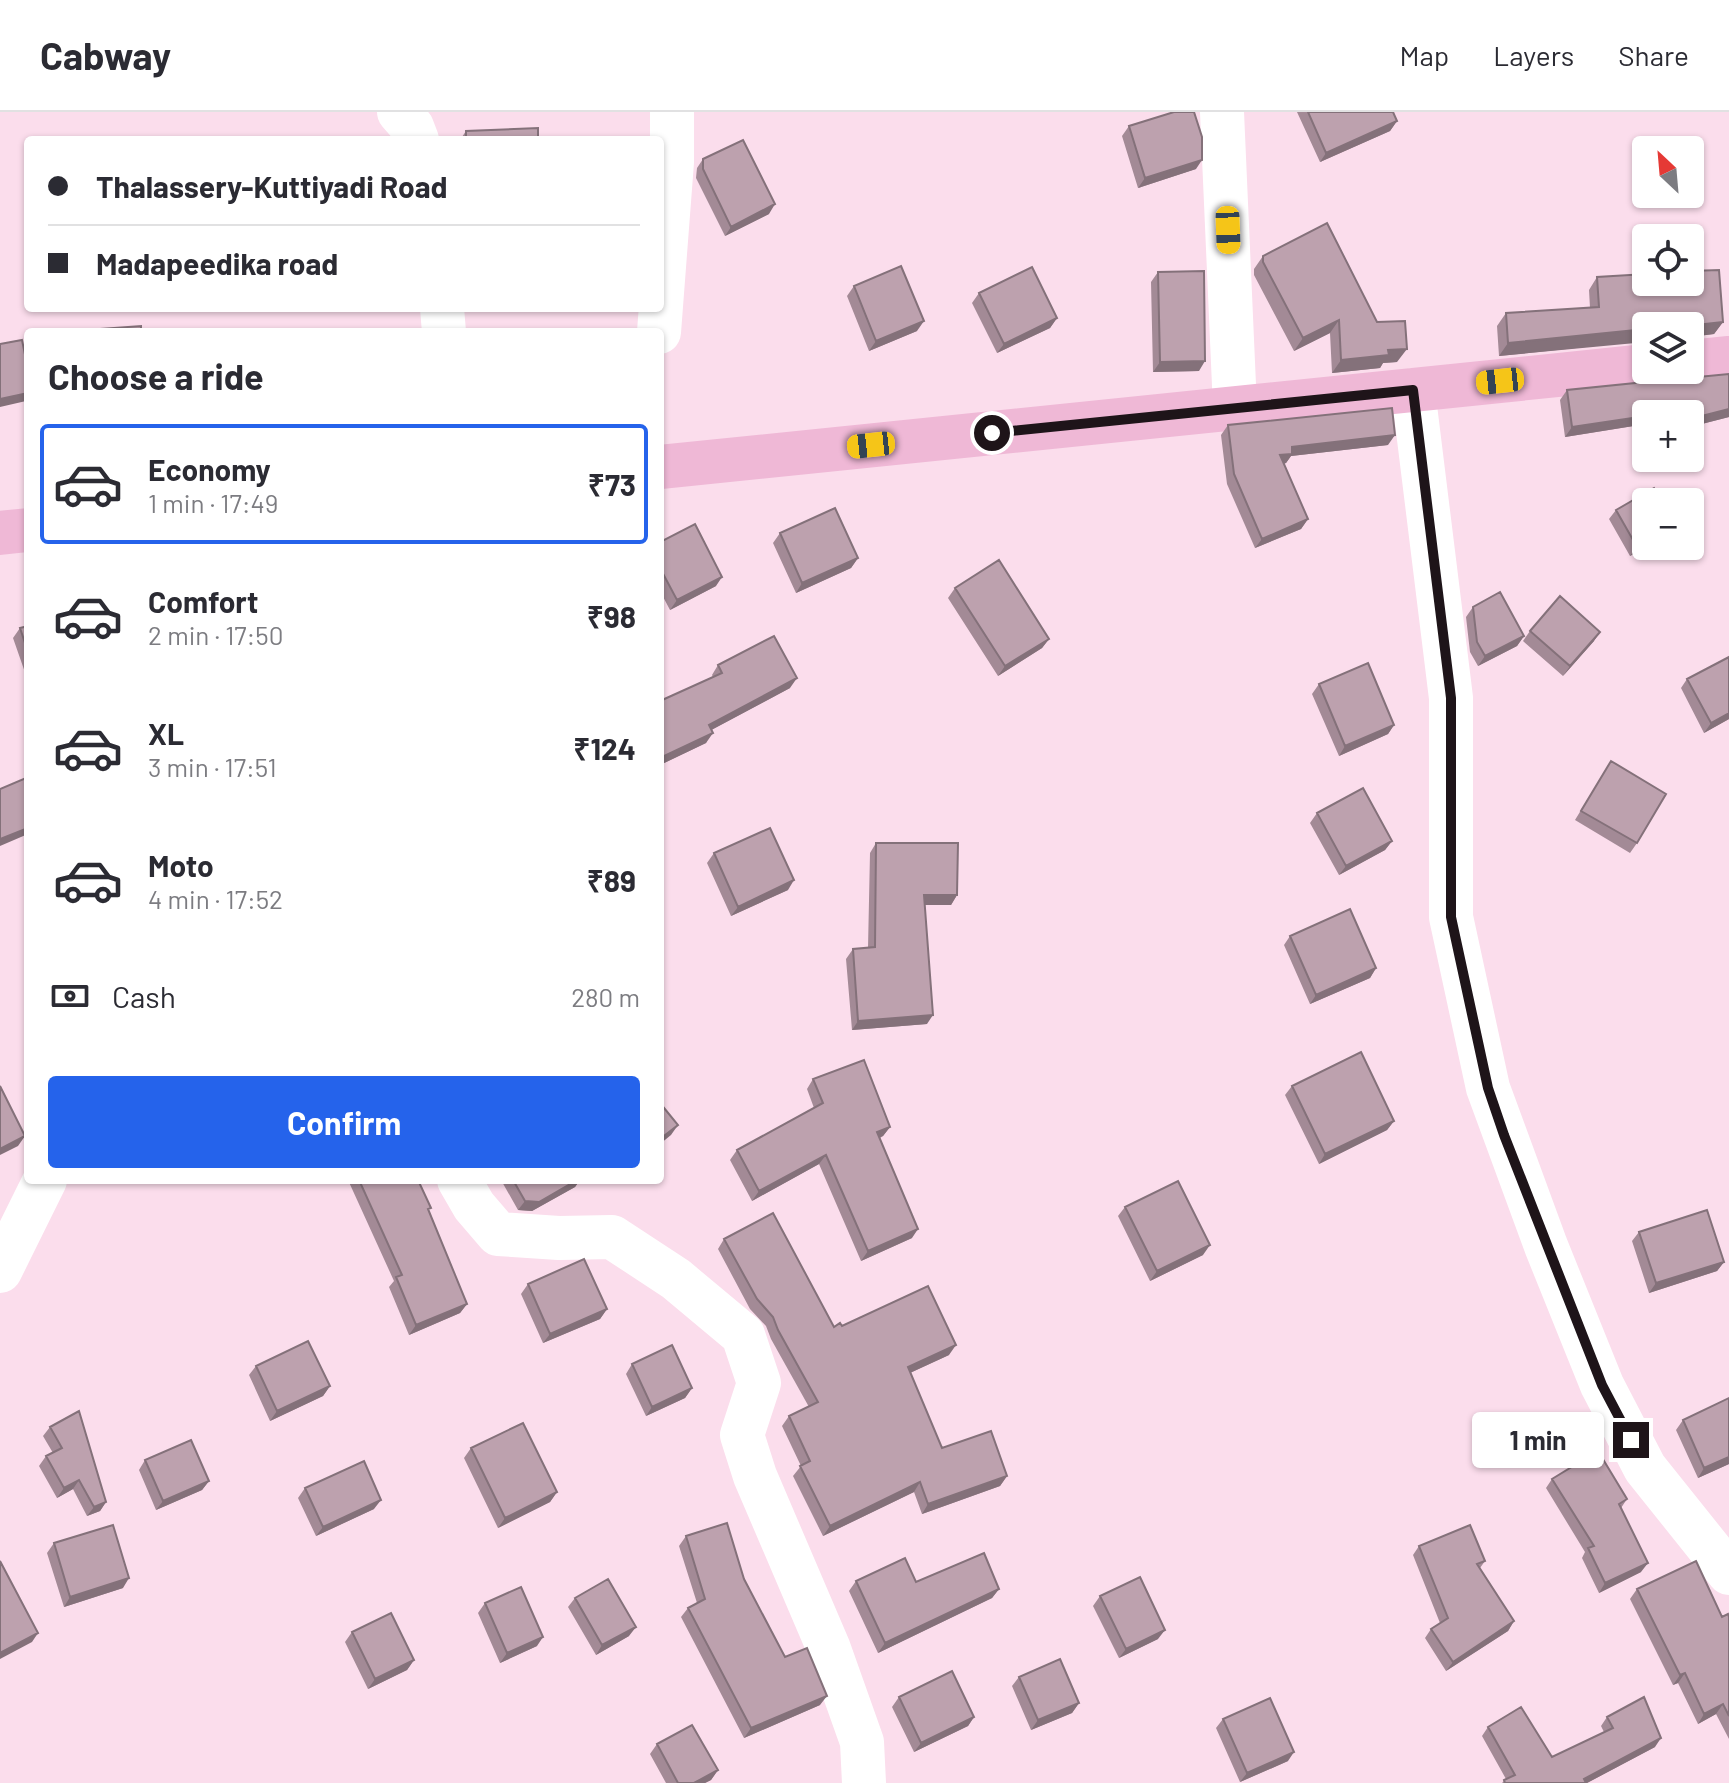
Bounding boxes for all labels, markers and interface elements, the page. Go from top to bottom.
text: Cabway [40,32,171,78]
text: Map [1399,38,1449,72]
text: Layers [1493,38,1574,72]
text: Share [1618,38,1689,72]
north arrow [1632,136,1704,208]
map controls [1632,136,1704,560]
text: Thalassery-Kuttiyadi Road [96,168,448,204]
car [1215,206,1241,254]
button: locate [1632,224,1704,296]
text: Madapeedika road [96,245,338,281]
button: layers [1632,312,1704,384]
text: Choose a ride [48,354,264,397]
car [1475,367,1525,395]
button: + [1632,400,1704,472]
route start [974,415,1010,451]
car [846,431,896,459]
icon: car [52,448,124,520]
text: Economy [148,451,271,487]
text: ₹73 [588,466,636,502]
text: 1 min · 17:49 [148,487,278,518]
button: − [1632,488,1704,560]
icon: car [52,580,124,652]
text: Comfort [148,583,258,619]
text: ₹98 [587,598,636,634]
text: 2 min · 17:50 [148,619,283,650]
icon: car [52,712,124,784]
text: XL [148,715,184,751]
text: ₹124 [573,730,636,766]
text: 3 min · 17:51 [148,751,277,782]
icon: car [52,844,124,916]
text: Moto [148,847,214,883]
text: ₹89 [587,862,636,898]
text: 4 min · 17:52 [148,883,283,914]
icon: cash [48,974,92,1018]
text: Cash [112,978,176,1014]
text: 280 m [571,981,640,1012]
button: Confirm [48,1076,640,1168]
callout: 1 min [1471,1412,1603,1468]
route end [1613,1422,1649,1458]
text: 1 min [1510,1424,1566,1455]

